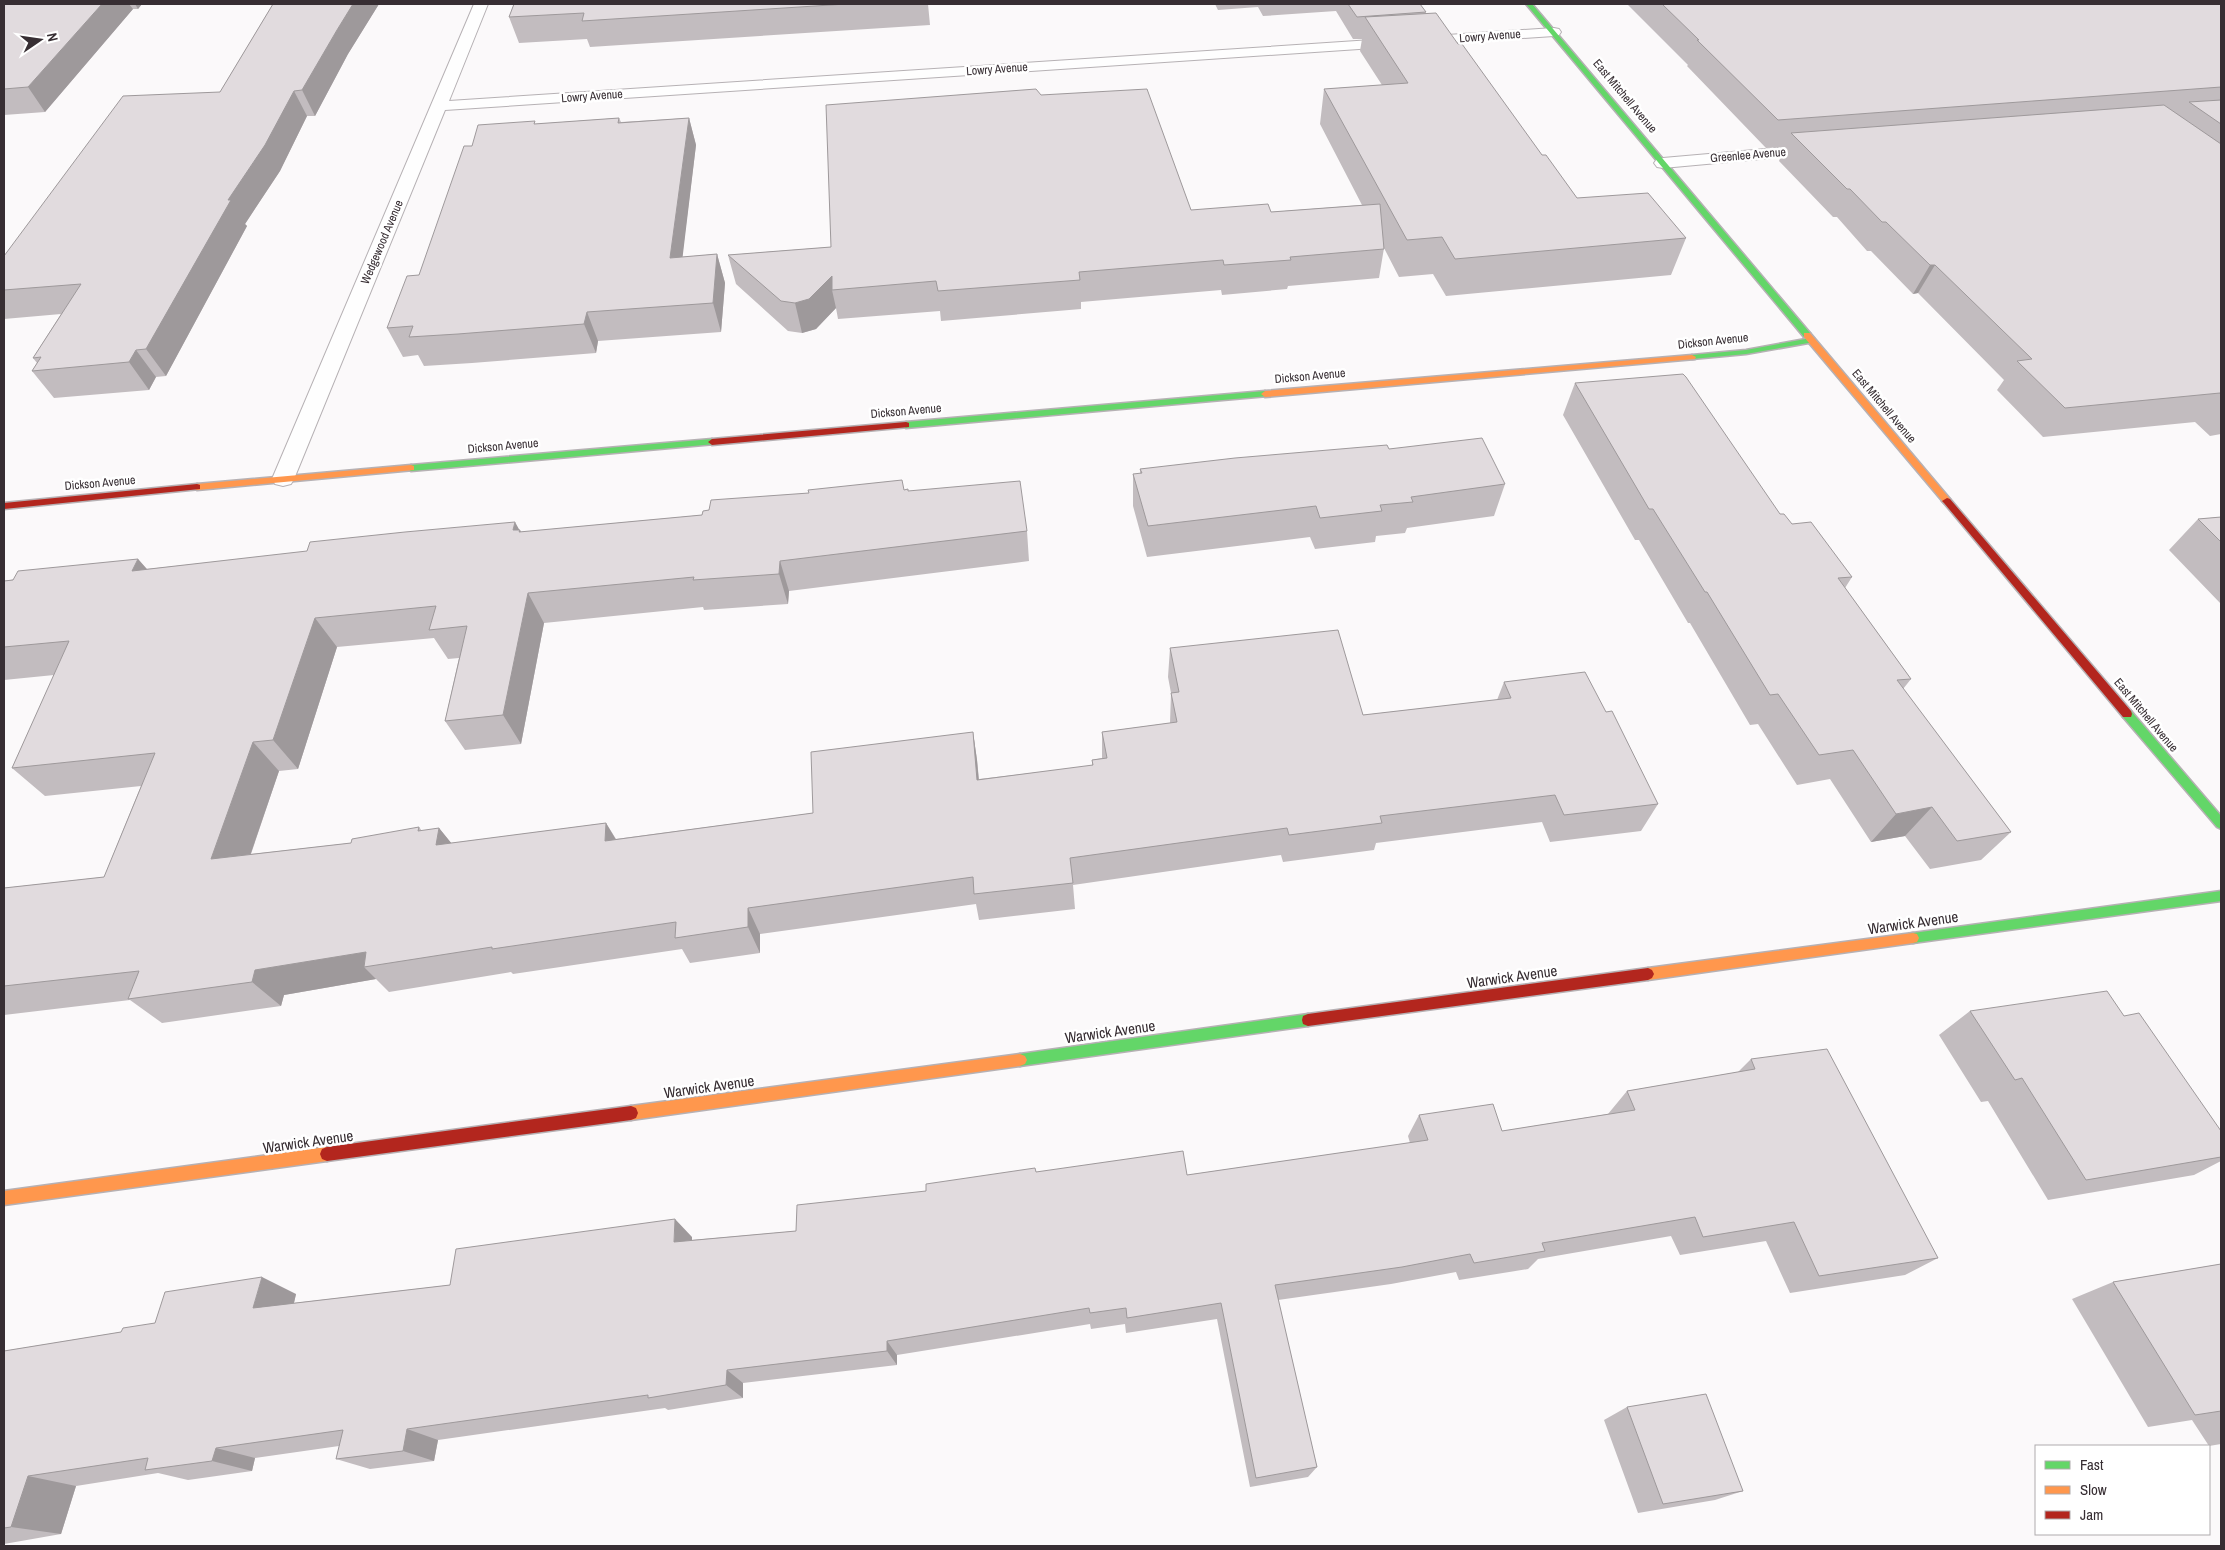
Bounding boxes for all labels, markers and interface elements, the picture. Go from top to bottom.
north arrow [15,15,65,65]
street label: Lowry Avenue [1459,26,1521,46]
text: N [43,31,62,43]
street label: East Mitchell Avenue [1589,56,1661,136]
street label: Lowry Avenue [966,59,1028,79]
street label: Lowry Avenue [561,86,623,106]
street label: Greenlee Avenue [1710,144,1786,166]
street label: Wedgewood Avenue [357,197,407,287]
street label: Dickson Avenue [1677,329,1749,353]
street label: Dickson Avenue [1274,365,1346,387]
street label: East Mitchell Avenue [1848,366,1920,446]
street label: Dickson Avenue [870,400,942,422]
street label: Dickson Avenue [467,435,539,457]
street label: Dickson Avenue [64,472,136,494]
street label: East Mitchell Avenue [2110,675,2182,755]
street label: Warwick Avenue [1866,906,1960,939]
street label: Warwick Avenue [1465,960,1559,993]
street label: Warwick Avenue [1063,1015,1157,1048]
street label: Warwick Avenue [662,1070,756,1103]
street label: Warwick Avenue [261,1125,355,1158]
legend [2035,1445,2210,1535]
text: Fast [2080,1454,2104,1475]
text: Slow [2080,1479,2107,1500]
text: Jam [2080,1504,2103,1525]

